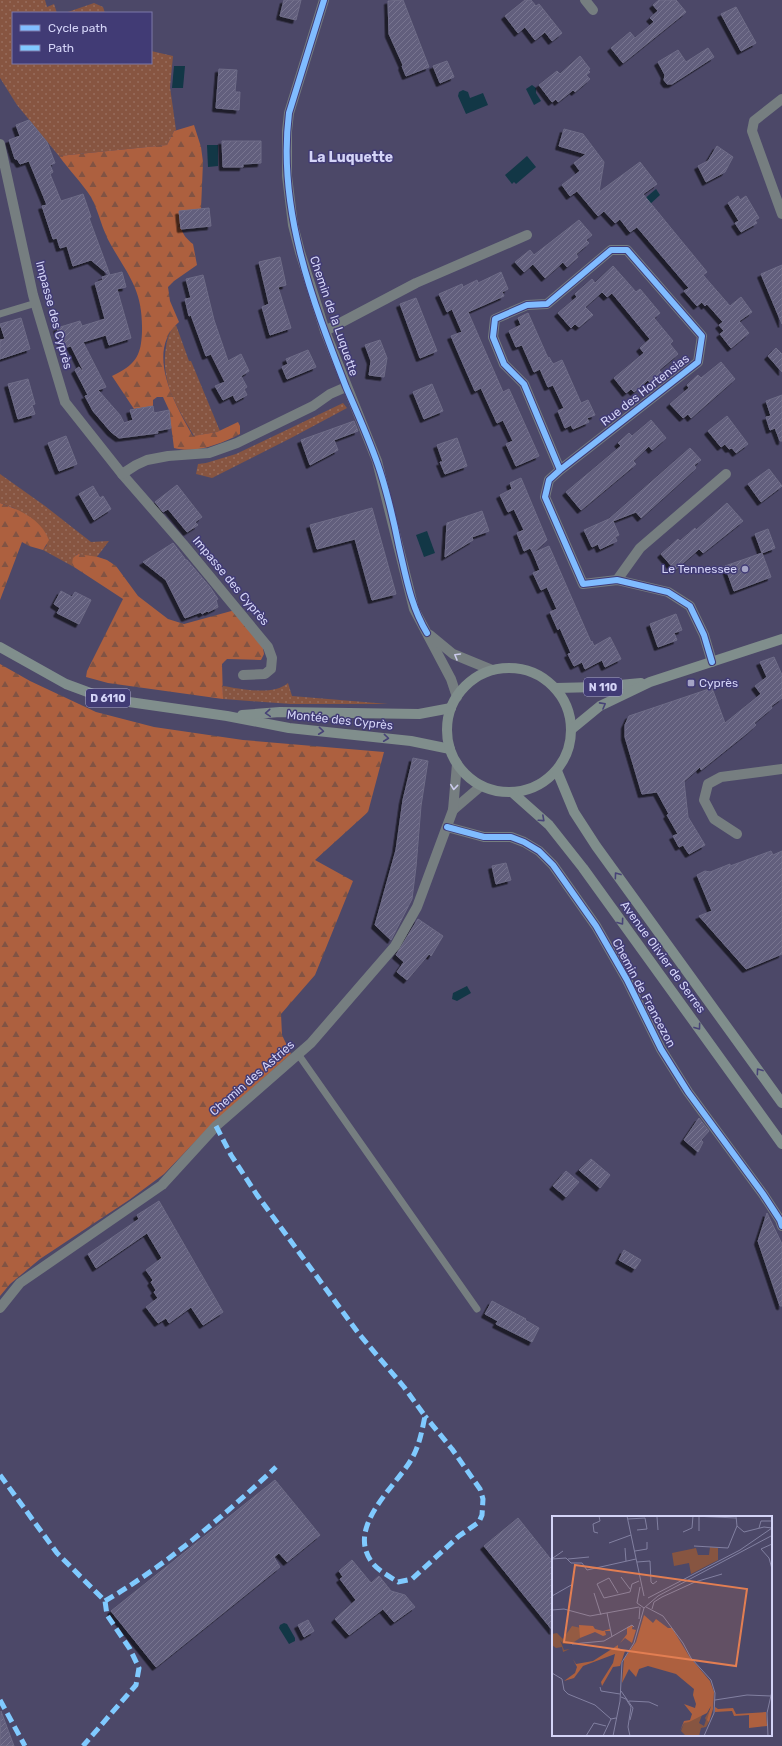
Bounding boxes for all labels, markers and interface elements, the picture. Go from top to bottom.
legend [12,12,152,64]
text: Cycle path [48,21,107,35]
text: Path [48,41,74,55]
district label: La Luquette [309,149,393,166]
street label: Chemin de la Luquette [307,254,361,378]
street label: Impasse des Cyprès [33,259,75,371]
street label: Rue des Hortensias [598,351,692,429]
street label: Impasse des Cyprès [190,534,272,628]
place label: Le Tennessee [662,562,737,576]
marker: Le Tennessee [740,564,750,574]
one-way arrow [454,653,461,660]
place label: Cyprès [699,676,738,690]
road number: N 110 [584,678,622,696]
marker: Cyprès [686,678,696,688]
road number: D 6110 [86,689,130,707]
one-way arrow [599,703,606,710]
street label: Montée des Cyprès [286,707,394,733]
one-way arrow [265,708,271,717]
one-way arrow [318,726,324,735]
one-way arrow [383,733,389,742]
one-way arrow [450,784,459,790]
one-way arrow [537,814,545,822]
one-way arrow [614,872,622,879]
street label: Avenue Olivier de Serres [618,898,708,1016]
one-way arrow [617,917,624,924]
street label: Chemin de Francezon [609,936,679,1050]
one-way arrow [693,1023,700,1030]
street label: Chemin des Astries [207,1037,297,1119]
one-way arrow [756,1068,764,1075]
inset map [552,1516,772,1736]

